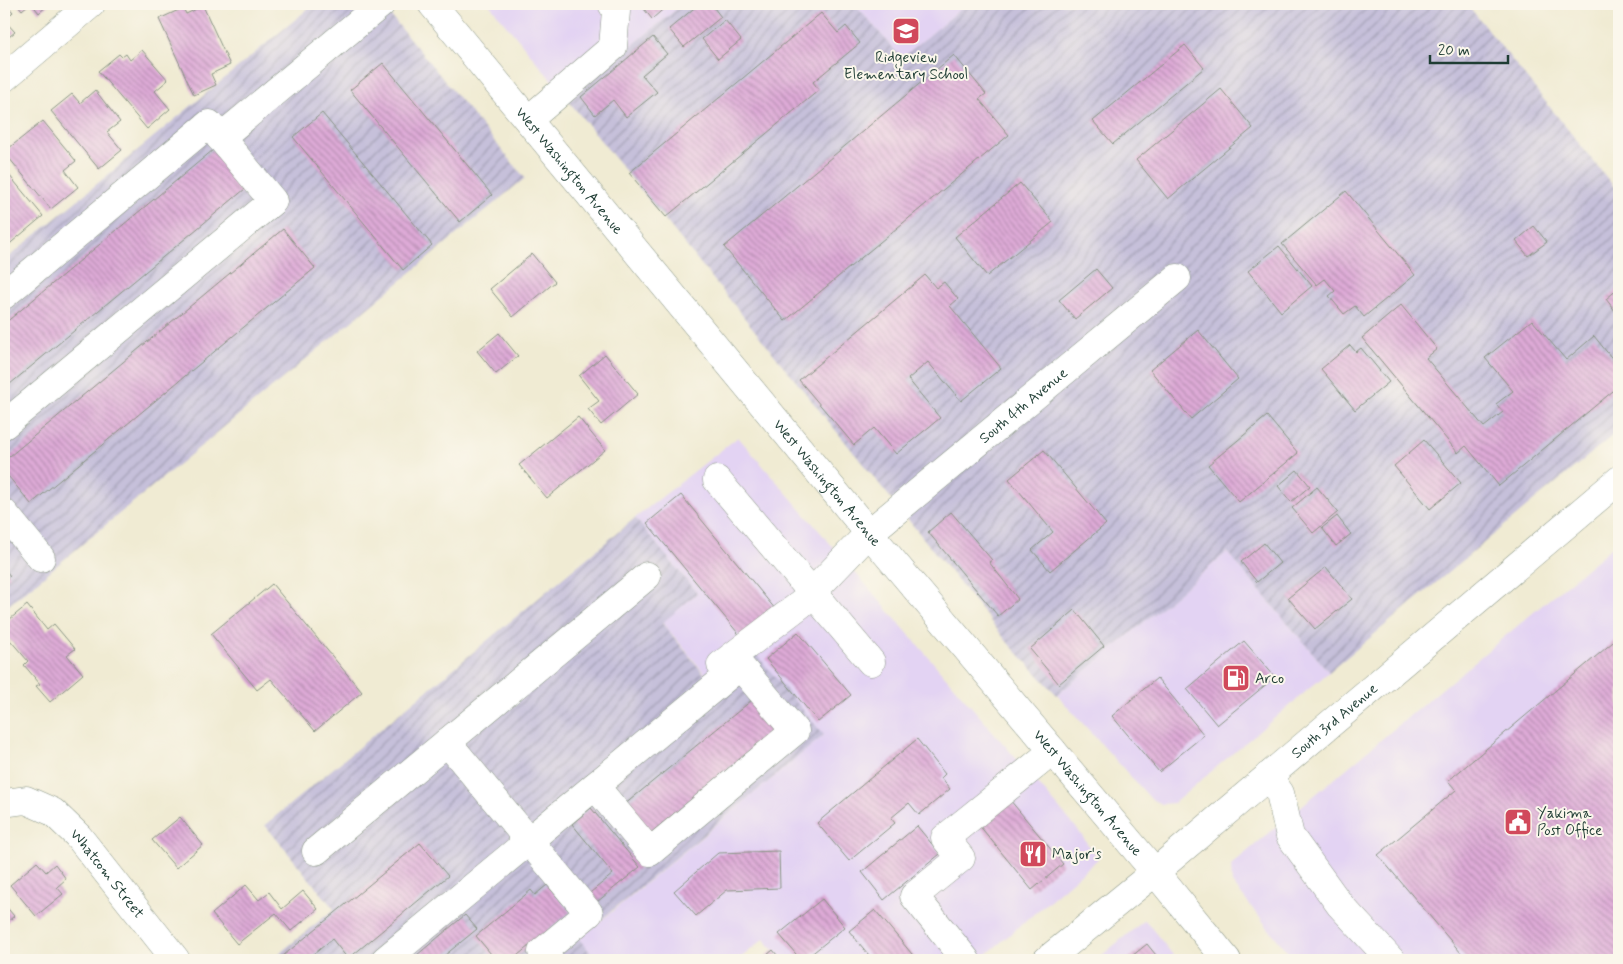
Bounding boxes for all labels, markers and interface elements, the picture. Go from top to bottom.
school or university icon: Ridgeview Elementary School [891,16,921,46]
scale bar [1430,32,1508,64]
text: 20 m [1438,41,1470,61]
place label: Ridgeview Elementary School [844,48,968,85]
street label: West Washington Avenue [510,103,627,239]
street label: South 4th Avenue [975,364,1072,449]
street label: West Washington Avenue [768,415,885,551]
fuel station icon: Arco [1221,663,1251,693]
place label: Arco [1255,669,1284,689]
street label: South 3rd Avenue [1288,679,1382,764]
street label: West Washington Avenue [1028,726,1146,861]
place label: Yakima Post Office [1537,804,1602,841]
public building icon: Yakima Post Office [1503,807,1533,837]
street label: Whatcom Street [65,825,148,923]
restaurant icon: Major's [1018,839,1048,869]
place label: Major's [1052,845,1102,865]

